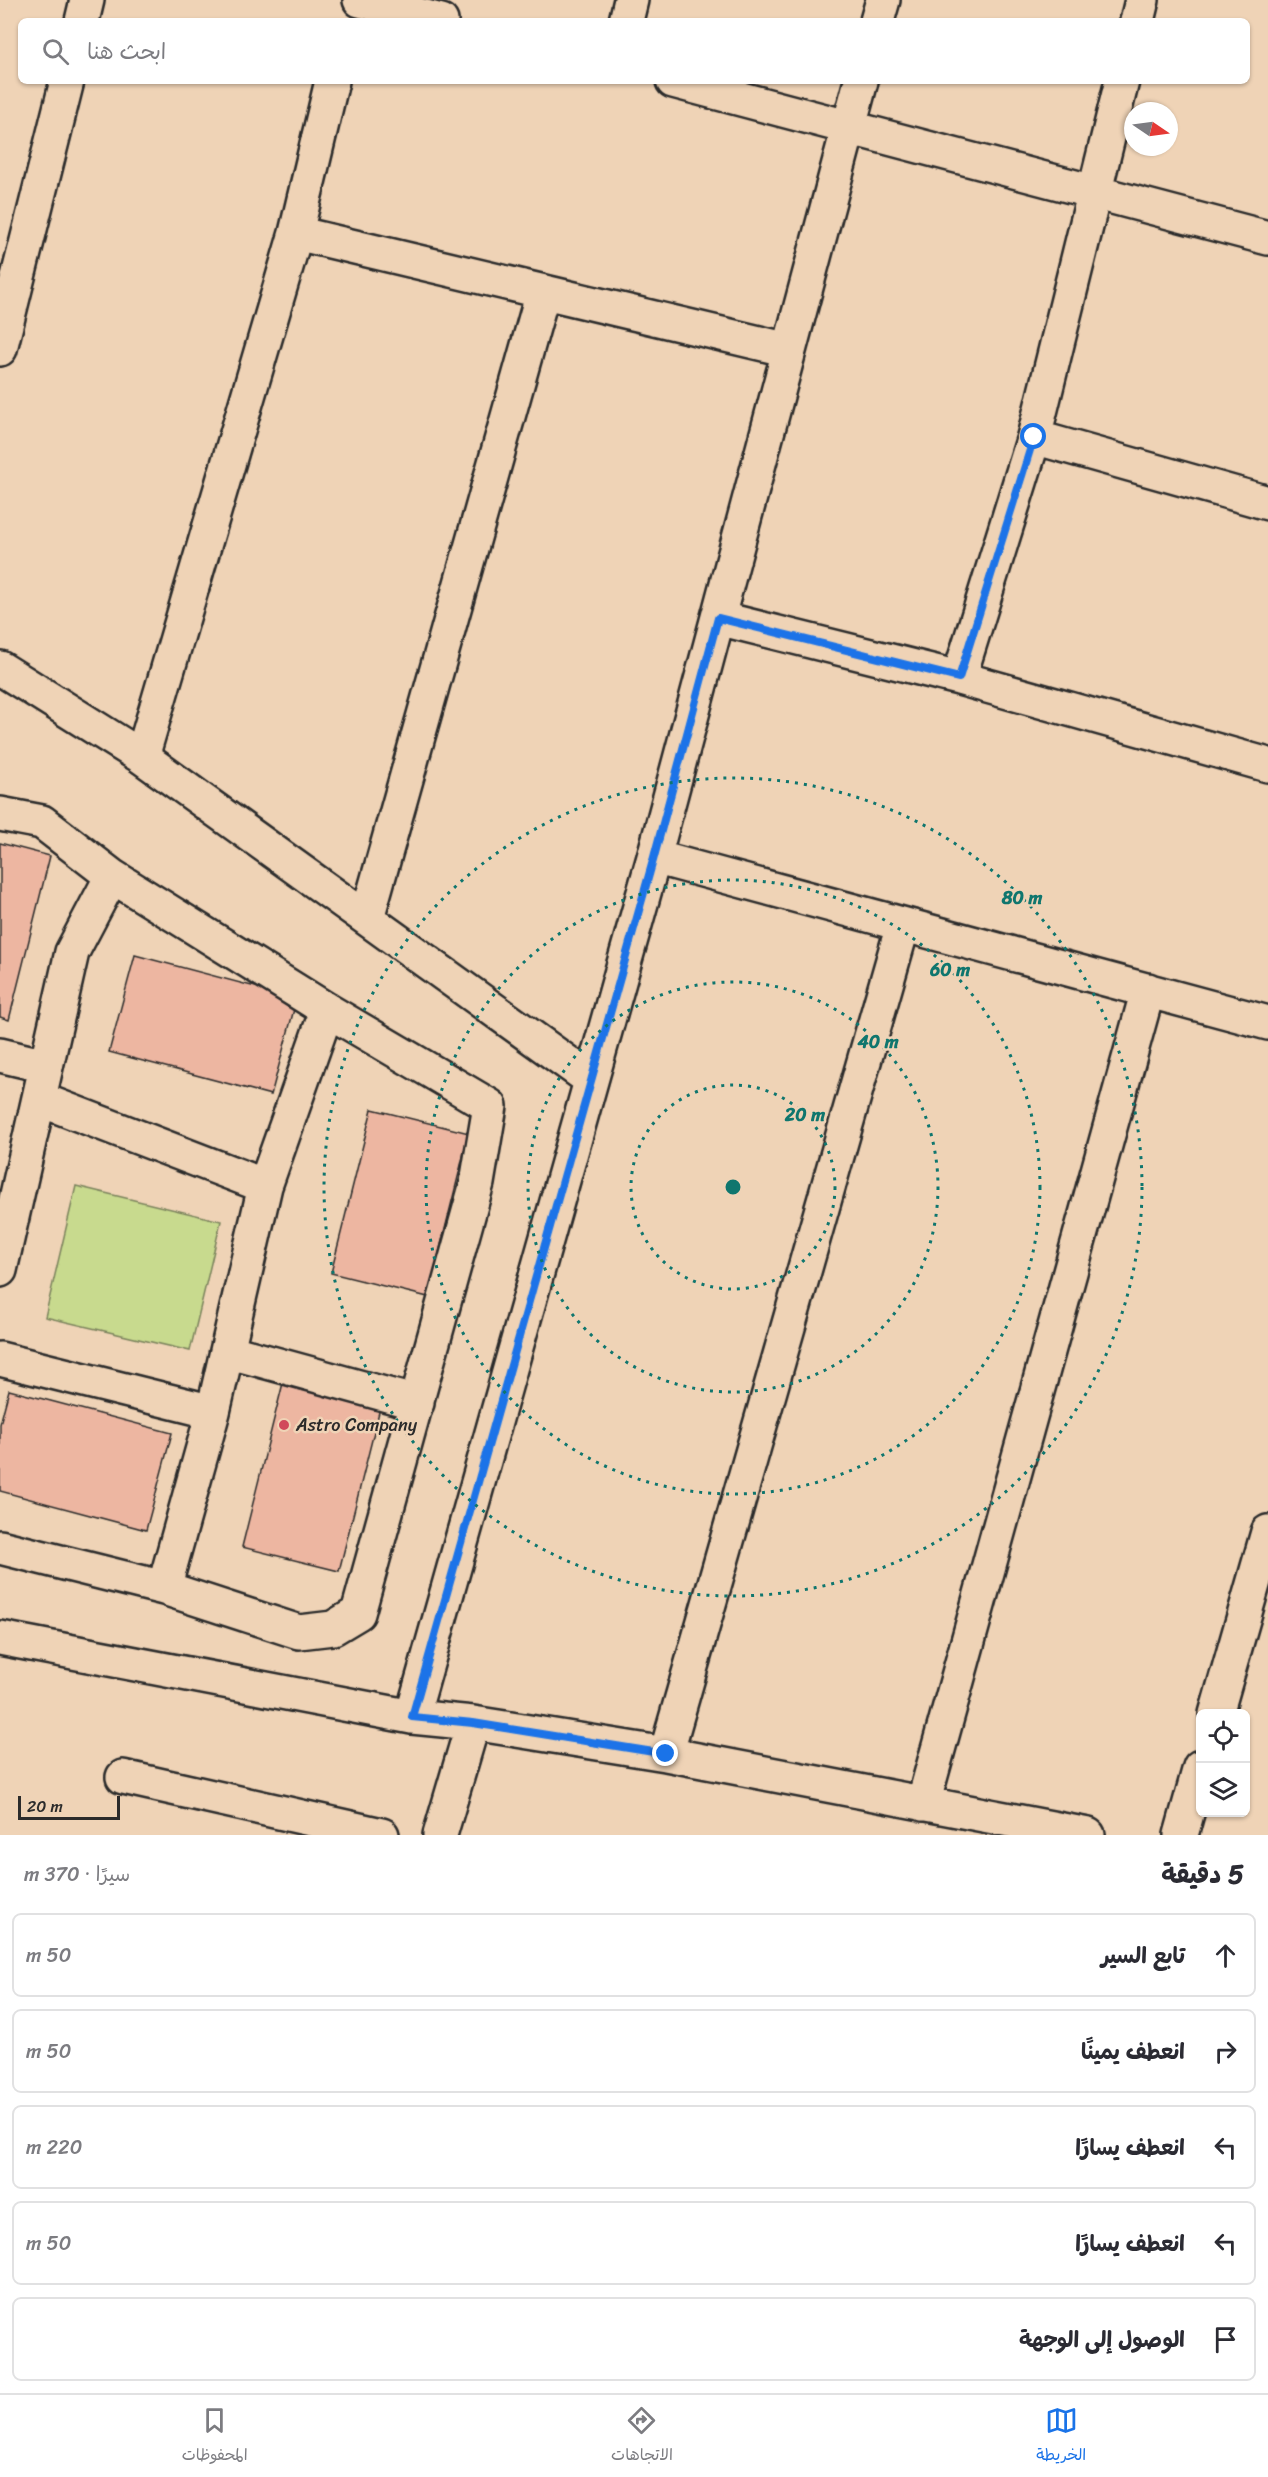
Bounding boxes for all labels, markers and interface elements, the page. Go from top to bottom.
search box [18,18,1250,84]
text: ابحث هنا [87,32,166,71]
icon: search [39,35,72,68]
north arrow [1124,102,1178,156]
route start [1020,423,1046,449]
text: 80 m [1001,882,1043,914]
text: 60 m [929,954,970,986]
text: 40 m [856,1026,899,1058]
text: 20 m [784,1099,825,1131]
centre of rings [723,1177,743,1197]
place label: Astro Company [295,1409,418,1441]
marker: Astro Company [277,1418,291,1432]
map controls [1196,1709,1250,1817]
button: locate [1196,1709,1250,1763]
route end [652,1740,678,1766]
button: layers [1196,1763,1250,1817]
text: 20 m [27,1792,63,1821]
scale bar [18,1793,120,1820]
text: 5 دقيقة [1161,1851,1244,1897]
text: سيرًا · 370 m [24,1857,130,1892]
text: تابع السير [1101,1936,1185,1975]
text: 50 m [26,1938,71,1973]
icon: ahead [1209,1939,1242,1972]
text: انعطف يمينًا [1081,2032,1185,2071]
text: 50 m [26,2034,71,2069]
icon: right [1209,2035,1242,2068]
text: انعطف يسارًا [1075,2128,1185,2167]
text: 220 m [26,2130,82,2165]
icon: left [1209,2131,1242,2164]
text: انعطف يسارًا [1075,2224,1185,2263]
text: 50 m [26,2226,71,2261]
icon: left [1209,2227,1242,2260]
text: الوصول إلى الوجهة [1019,2320,1185,2359]
icon: arrive [1209,2323,1242,2356]
tab: المحفوظات [182,2404,248,2469]
tab: الاتجاهات [611,2404,673,2469]
tab: الخريطة [1036,2404,1086,2469]

